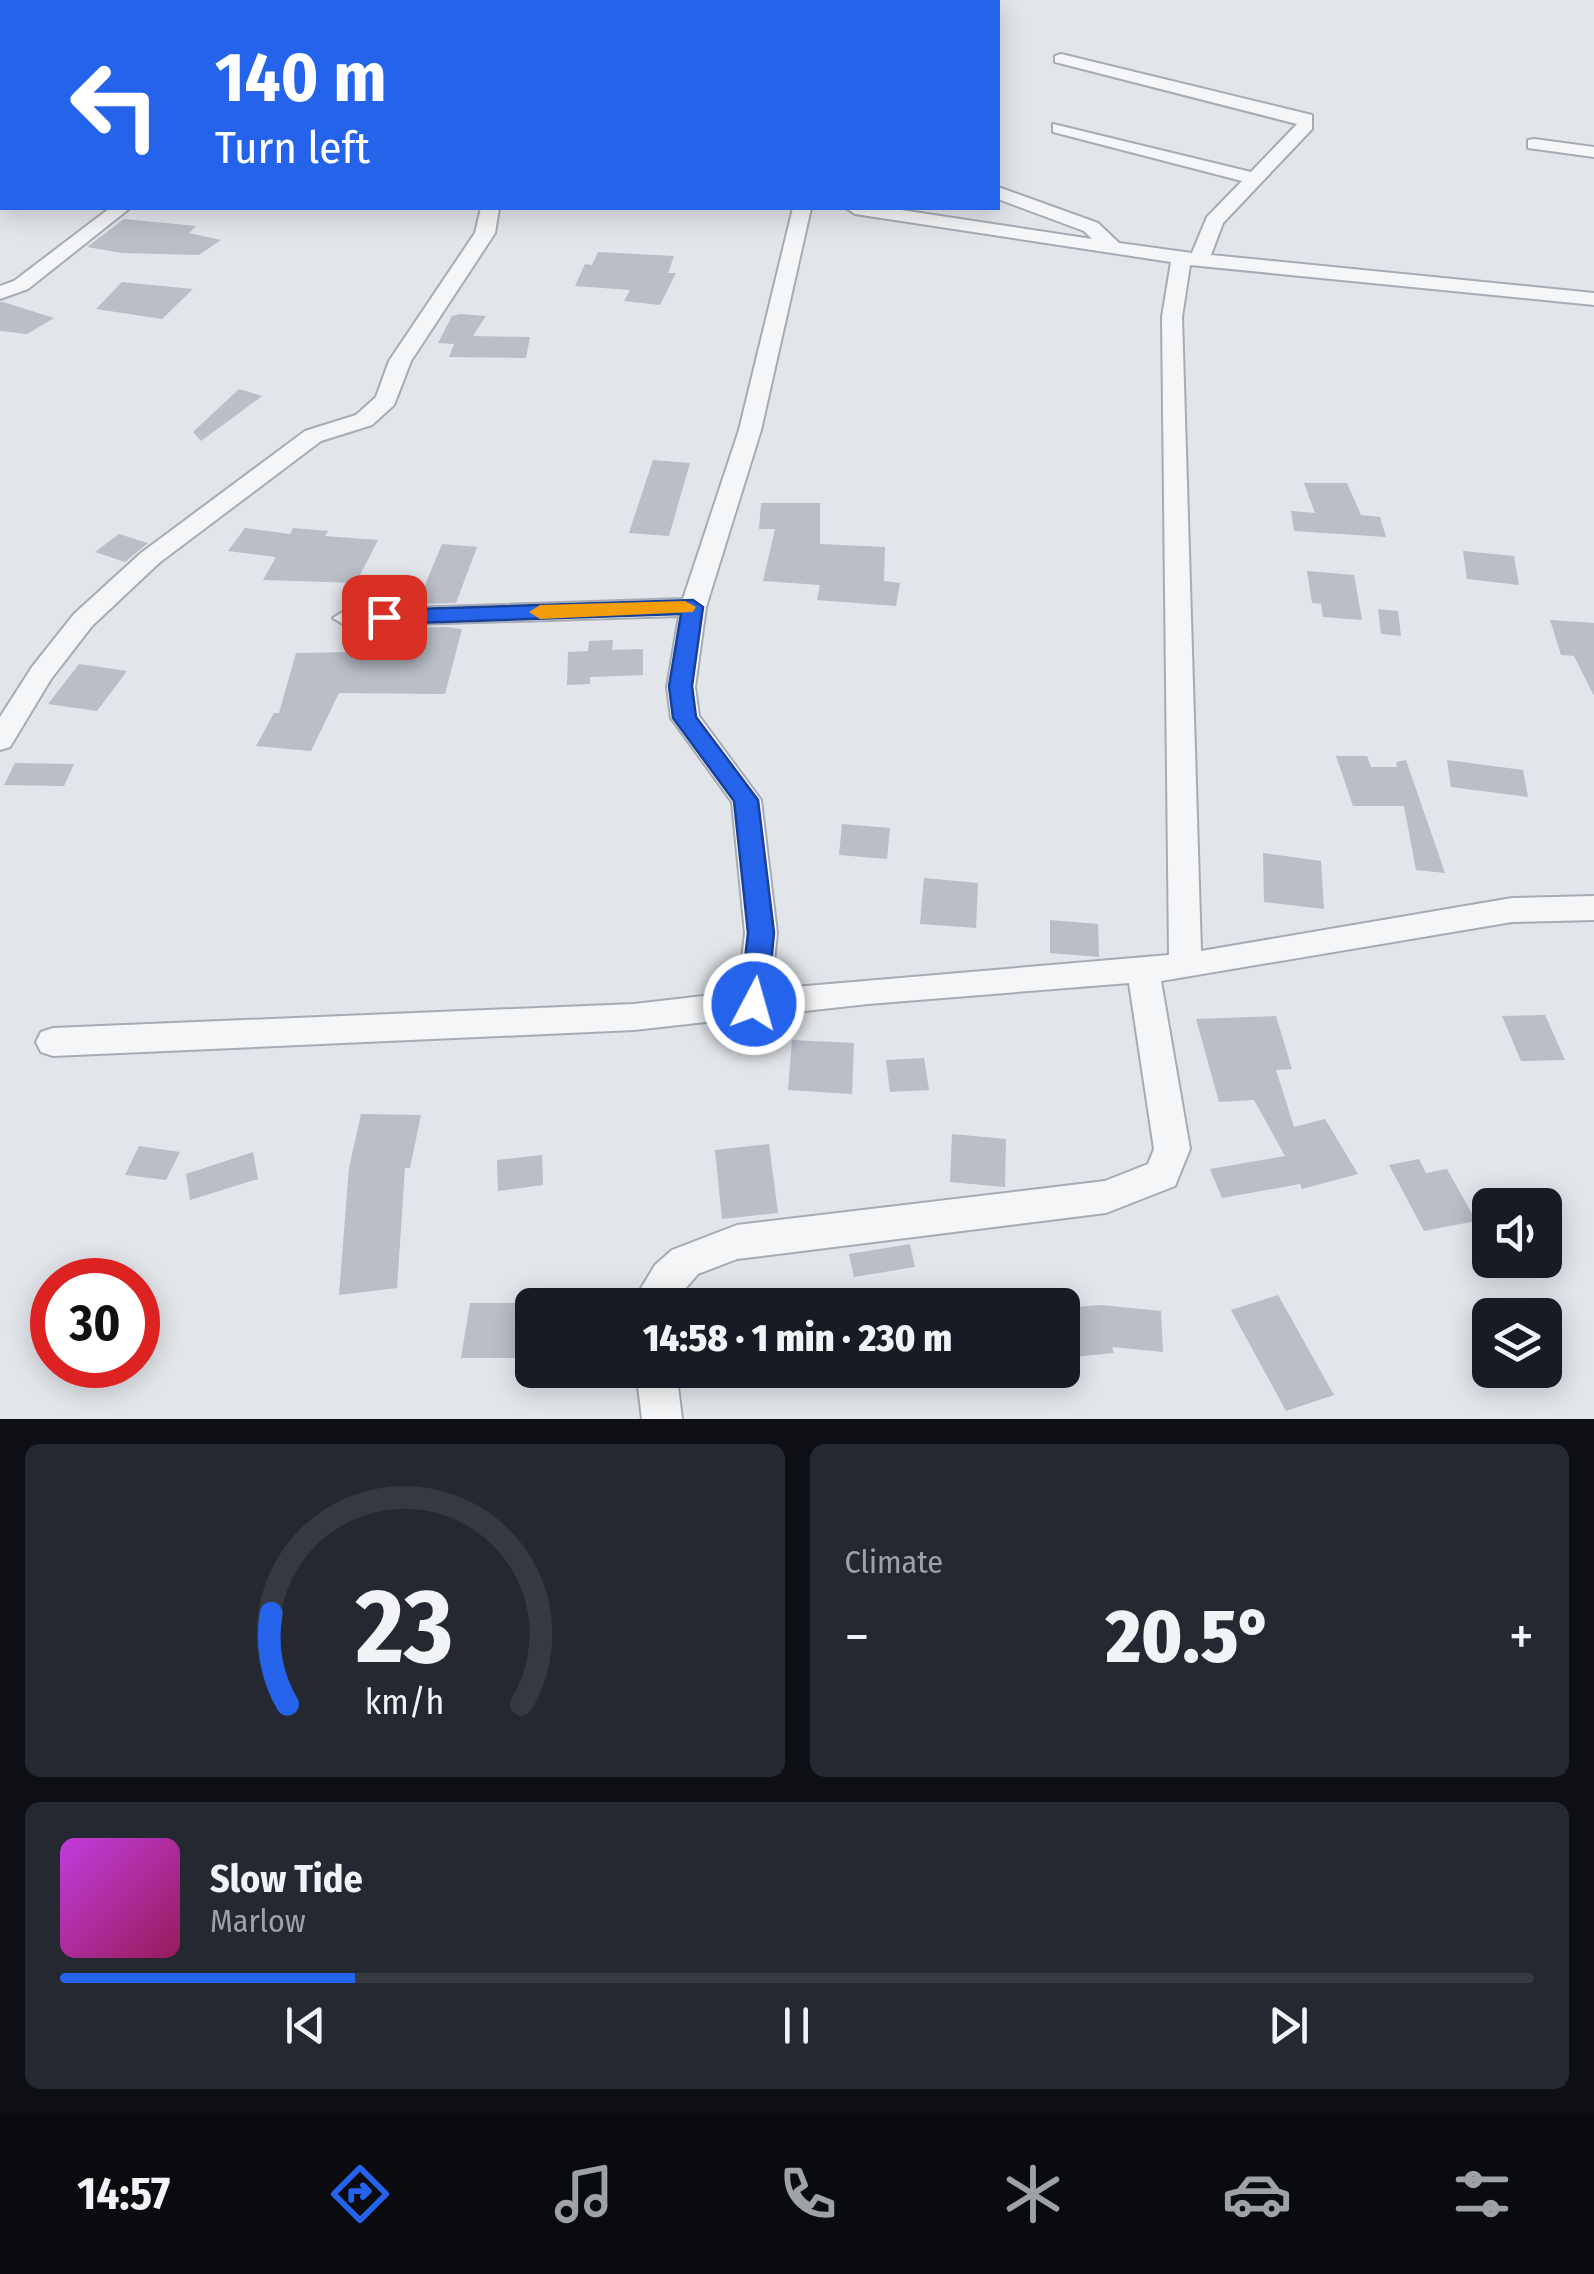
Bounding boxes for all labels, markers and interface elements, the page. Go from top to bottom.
text: 140 m [215,36,387,120]
icon: left [50,40,180,170]
text: Turn left [215,121,370,175]
pin [342,575,427,660]
icon: arrive [357,590,412,645]
position arrow [702,952,806,1056]
map controls [1472,1188,1562,1388]
button: sound [1472,1188,1562,1278]
speed limit sign: 30 [30,1258,160,1388]
button: layers [1472,1298,1562,1388]
text: 14:58 · 1 min · 230 m [643,1315,952,1361]
text: Climate [845,1543,943,1581]
text: 23 [355,1565,453,1690]
text: 20.5° [1106,1592,1273,1682]
text: − [845,1604,869,1670]
text: + [1509,1604,1534,1670]
text: km/h [365,1681,445,1723]
text: Slow Tide [210,1856,363,1902]
text: Marlow [210,1902,306,1940]
icon: previous [278,1998,333,2053]
icon: pause [769,1998,824,2053]
icon: next [1261,1998,1316,2053]
icon: directions [325,2159,395,2229]
icon: music [549,2159,619,2229]
icon: phone [773,2159,843,2229]
icon: climate [998,2159,1068,2229]
icon: car [1222,2159,1292,2229]
icon: filters [1447,2159,1517,2229]
text: 14:57 [77,2167,170,2221]

